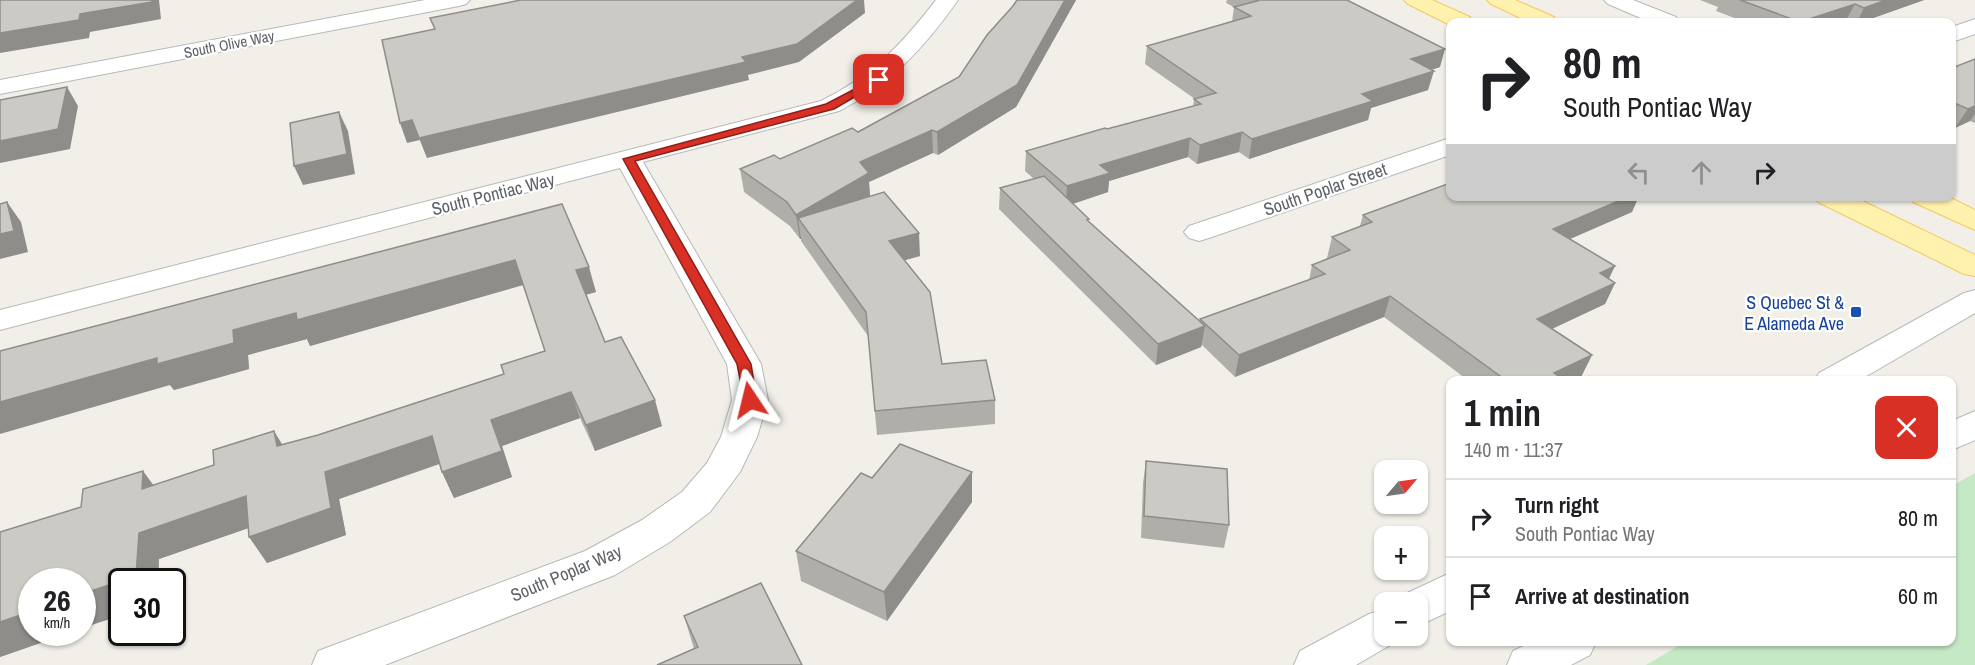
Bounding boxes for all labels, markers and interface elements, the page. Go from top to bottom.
street label: South Olive Way [182,25,277,63]
text: 80 m [1563,35,1642,91]
icon: right [1464,42,1542,120]
pin [853,54,904,105]
icon: arrive [862,63,895,96]
text: South Pontiac Way [1563,89,1752,125]
street label: South Poplar Street [1260,156,1390,222]
icon: left [1622,156,1655,189]
icon: ahead [1685,156,1718,189]
icon: right [1748,156,1781,189]
street label: South Pontiac Way [429,167,558,221]
place label: S Quebec St & E Alameda Ave [1744,290,1844,336]
marker: S Quebec St & E Alameda Ave [1849,305,1863,319]
position arrow [718,368,782,432]
text: 1 min [1464,389,1541,437]
button: close [1875,396,1938,459]
text: 140 m · 11:37 [1464,436,1563,463]
north arrow [1374,460,1428,514]
map controls [1374,460,1428,646]
text: Turn right [1515,490,1599,520]
icon: right [1464,502,1497,535]
text: 80 m [1898,503,1938,533]
text: South Pontiac Way [1515,520,1655,547]
button: + [1374,526,1428,580]
street label: South Poplar Way [507,538,626,608]
speed limit sign: 30 [108,568,186,646]
text: 26 [43,580,71,620]
icon: arrive [1464,580,1497,613]
text: Arrive at destination [1515,581,1689,611]
text: 60 m [1898,581,1938,611]
button: − [1374,592,1428,646]
text: km/h [44,612,70,633]

